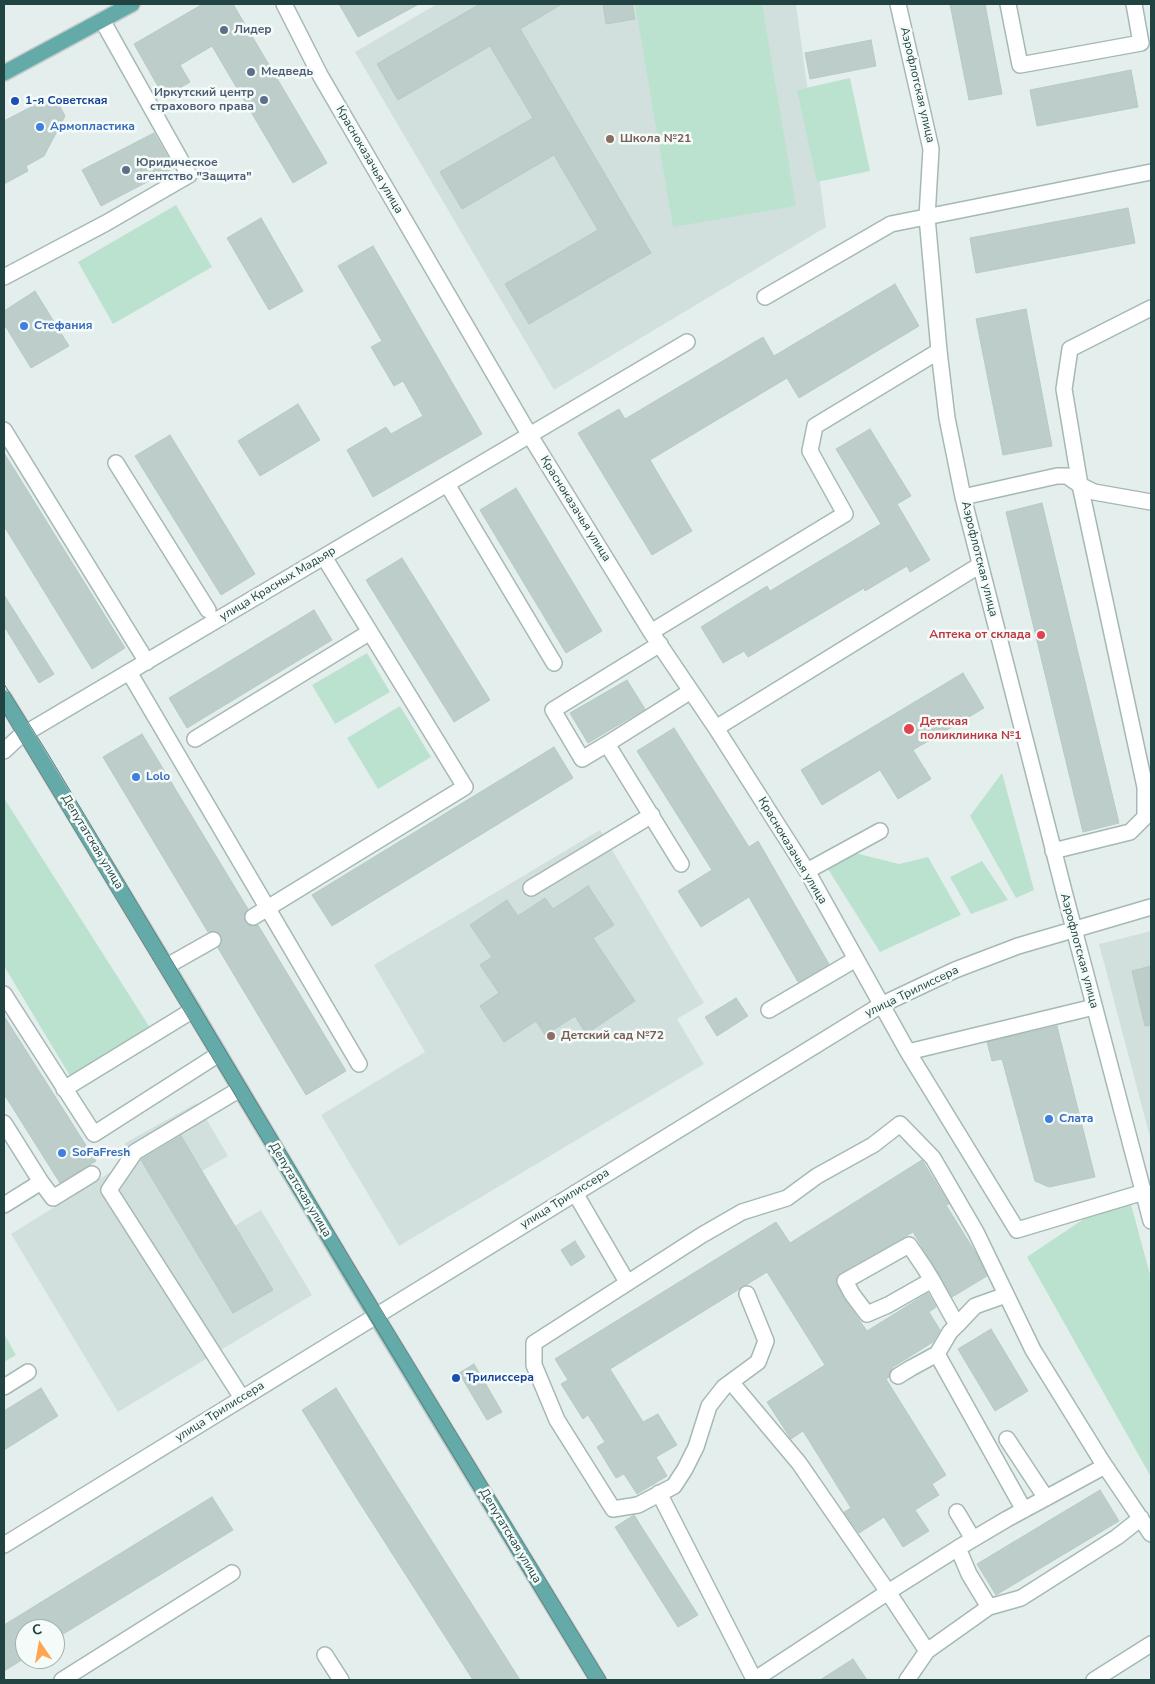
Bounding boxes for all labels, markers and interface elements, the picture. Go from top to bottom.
place label: Лидер [234,23,272,37]
marker: Лидер [218,24,230,36]
street label: Аэрофлотская улица [897,26,937,144]
place label: Медведь [261,65,313,79]
marker: Медведь [245,66,257,78]
place label: Иркутский центр страхового права [150,86,254,114]
place label: 1-я Советская [25,94,108,108]
marker: Иркутский центр страхового права [258,94,270,106]
marker: 1-я Советская [9,95,21,107]
street label: Красноказачья улица [332,103,406,217]
place label: Армопластика [50,120,135,134]
marker: Армопластика [34,121,46,133]
place label: Школа №21 [620,132,691,146]
marker: Школа №21 [604,133,616,145]
place label: Юридическое агентство "Защита" [136,156,252,184]
marker: Юридическое агентство "Защита" [120,164,132,176]
place label: Стефания [34,319,92,333]
marker: Стефания [18,320,30,332]
street label: Красноказачья улица [537,453,613,565]
street label: Аэрофлотская улица [958,500,1000,618]
street label: улица Красных Мадьяр [217,544,339,624]
place label: Аптека от склада [929,628,1031,642]
marker: Аптека от склада [1035,629,1047,641]
place label: Детская поликлиника №1 [920,715,1021,743]
marker: Детская поликлиника №1 [902,722,916,736]
place label: Lolo [146,770,170,784]
marker: Lolo [130,771,142,783]
street label: Депутатская улица [58,792,126,892]
street label: Красноказачья улица [754,795,830,907]
street label: Аэрофлотская улица [1057,892,1101,1010]
street label: улица Трилиссера [863,963,961,1021]
place label: Детский сад №72 [561,1029,664,1043]
marker: Детский сад №72 [545,1030,557,1042]
place label: Слата [1059,1112,1093,1126]
marker: Слата [1043,1113,1055,1125]
street label: Депутатская улица [266,1140,334,1240]
place label: SoFaFresh [72,1146,130,1160]
marker: SoFaFresh [56,1147,68,1159]
street label: улица Трилиссера [518,1166,612,1232]
place label: Трилиссера [466,1371,534,1385]
marker: Трилиссера [450,1372,462,1384]
street label: улица Трилиссера [173,1379,267,1445]
street label: Депутатская улица [476,1486,544,1586]
north arrow [15,1619,65,1669]
text: С [30,1620,44,1640]

